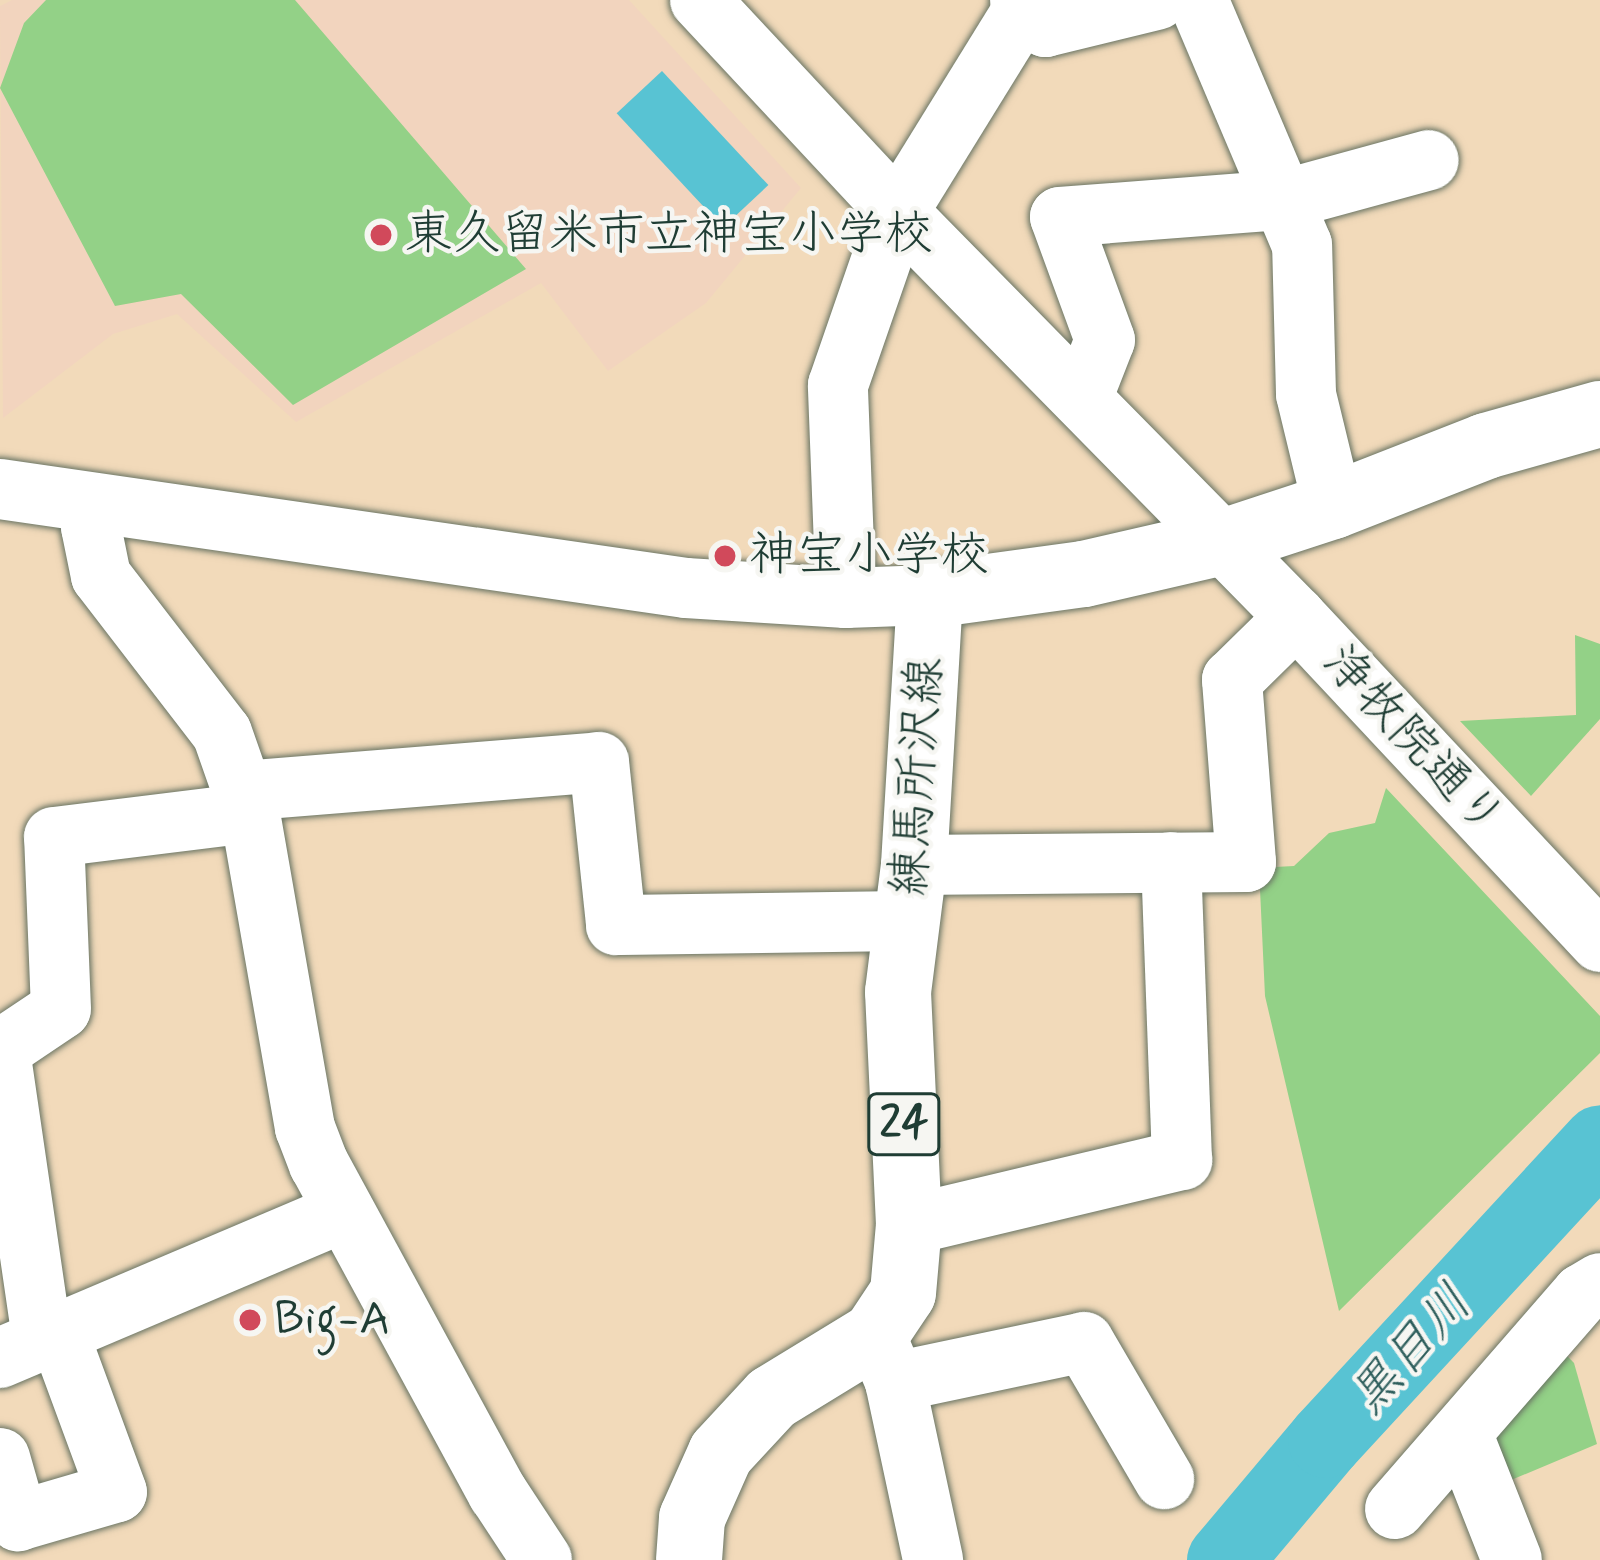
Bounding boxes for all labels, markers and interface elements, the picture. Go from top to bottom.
place label: 東久留米市立神宝小学校 [405,206,933,264]
marker: 東久留米市立神宝小学校 [368,222,394,248]
place label: 神宝小学校 [749,527,989,585]
marker: 神宝小学校 [712,543,738,569]
street label: 浄牧院通り [1310,634,1516,848]
street label: 練馬所沢線 [881,655,955,899]
road number: 24 [865,1085,943,1163]
water label: 黒目川 [1338,1274,1486,1428]
place label: Big-A [274,1291,391,1349]
marker: Big-A [237,1307,263,1333]

